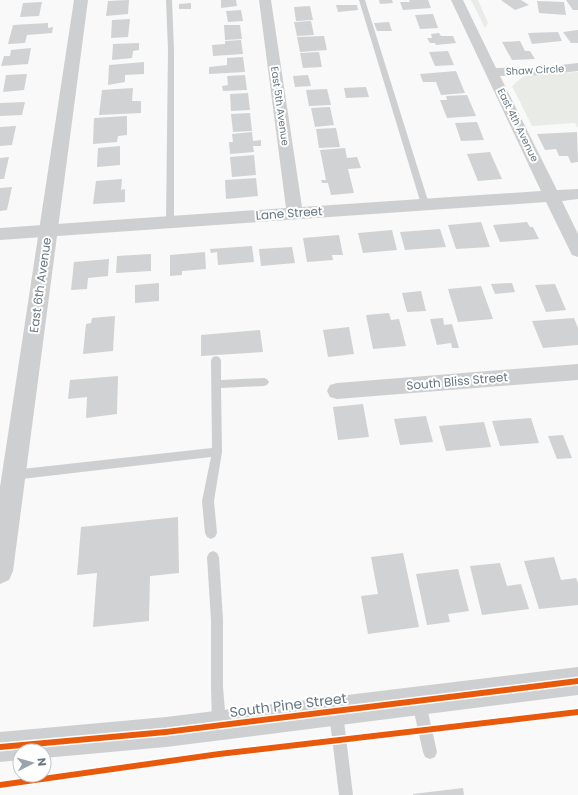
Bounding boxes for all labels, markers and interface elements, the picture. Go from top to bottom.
street label: Shaw Circle [505,61,565,79]
street label: East 5th Avenue [267,65,293,147]
street label: East 4th Avenue [494,86,542,164]
street label: Lane Street [255,202,323,224]
street label: East 6th Avenue [25,236,55,334]
street label: South Bliss Street [406,368,508,394]
street label: South Pine Street [228,688,348,722]
north arrow [12,743,52,783]
text: N [34,757,50,767]

